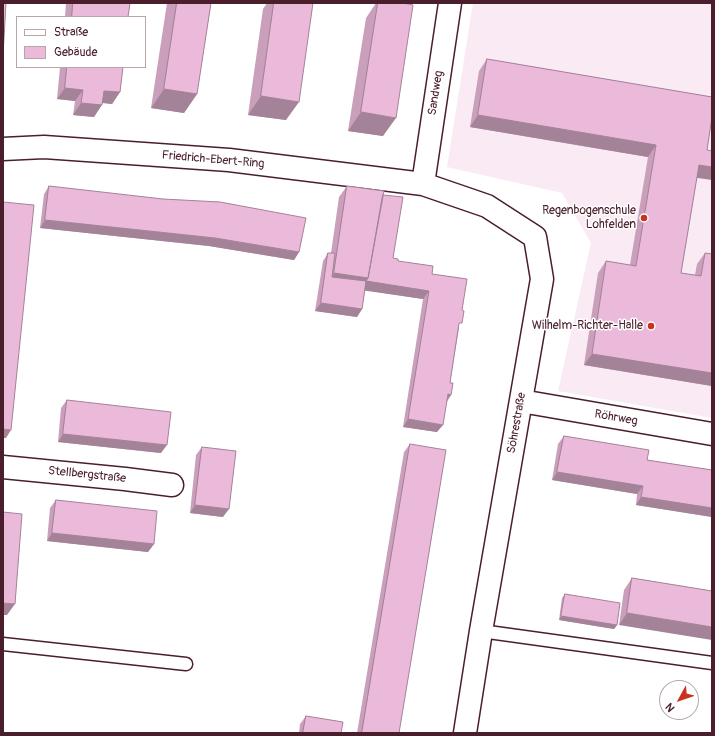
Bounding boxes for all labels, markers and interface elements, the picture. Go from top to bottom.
legend [16,16,146,68]
text: Straße [54,25,88,40]
text: Gebäude [54,45,97,60]
street label: Sandweg [425,70,447,116]
street label: Friedrich-Ebert-Ring [161,148,265,172]
place label: Regenbogenschule Lohfelden [542,204,636,232]
marker: Regenbogenschule Lohfelden [639,213,649,223]
place label: Wilhelm-Richter-Halle [532,319,643,333]
marker: Wilhelm-Richter-Halle [646,321,656,331]
street label: Söhrestraße [505,391,529,455]
street label: Röhrweg [593,407,639,429]
street label: Stellbergstraße [47,464,127,486]
north arrow [659,680,699,720]
text: N [663,700,678,714]

